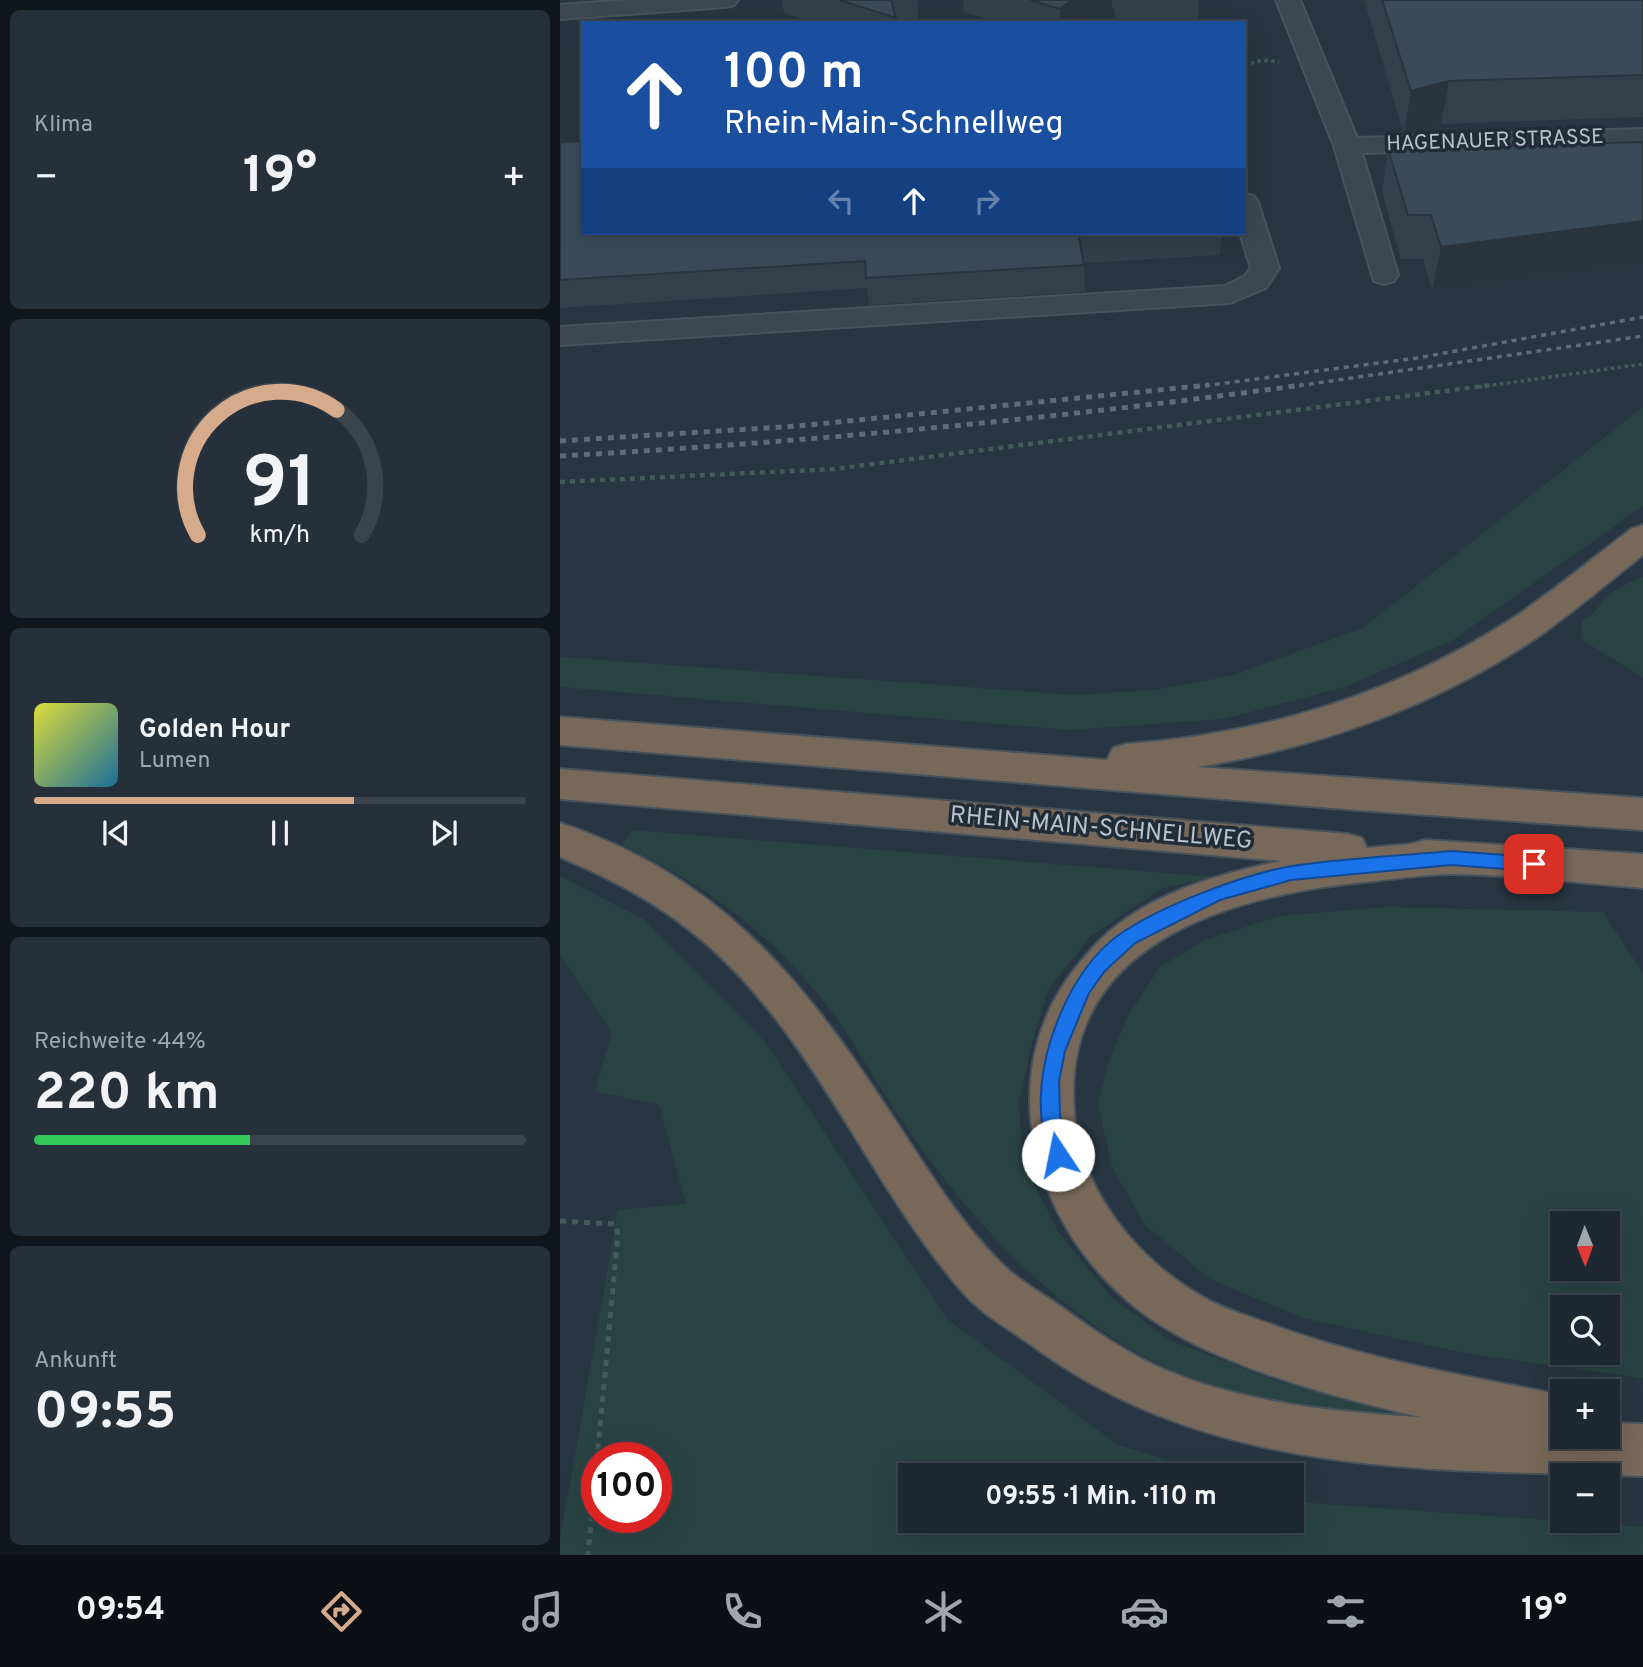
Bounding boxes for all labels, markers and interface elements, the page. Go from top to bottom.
text: 100 m [724,44,863,106]
icon: ahead [609,49,700,140]
text: Rhein-Main-Schnellweg [724,105,1064,145]
text: Klima [34,111,93,140]
street label: HAGENAUER STRASSE [1386,124,1604,158]
text: 19° [243,145,317,211]
text: − [34,155,59,204]
text: + [501,155,526,204]
icon: left [822,182,860,220]
icon: ahead [895,182,933,220]
icon: right [968,182,1006,220]
text: 91 [243,441,317,533]
text: km/h [250,519,310,551]
text: Golden Hour [139,714,290,747]
text: Lumen [139,747,210,776]
street label: RHEIN-MAIN-SCHNELLWEG [948,801,1254,857]
icon: previous [97,814,135,852]
icon: pause [261,814,299,852]
icon: next [425,814,463,852]
pin [1504,834,1564,894]
icon: arrive [1515,845,1553,883]
text: Reichweite · 44% [34,1028,206,1057]
text: 220 km [34,1062,220,1128]
position arrow [1021,1118,1095,1192]
north arrow [1550,1211,1620,1281]
map controls [1550,1211,1620,1533]
button: search [1550,1295,1620,1365]
text: Ankunft [34,1347,117,1376]
button: + [1550,1379,1620,1449]
text: 09:55 [34,1381,176,1447]
speed limit sign: 100 [581,1442,672,1533]
button: − [1550,1463,1620,1533]
text: 09:55 · 1 Min. · 110 m [985,1481,1217,1514]
icon: directions [317,1587,366,1636]
icon: music [518,1587,567,1636]
icon: phone [718,1587,767,1636]
icon: climate [919,1587,968,1636]
icon: car [1120,1587,1169,1636]
icon: filters [1321,1587,1370,1636]
text: 09:54 [76,1591,165,1631]
text: 19° [1521,1591,1567,1631]

